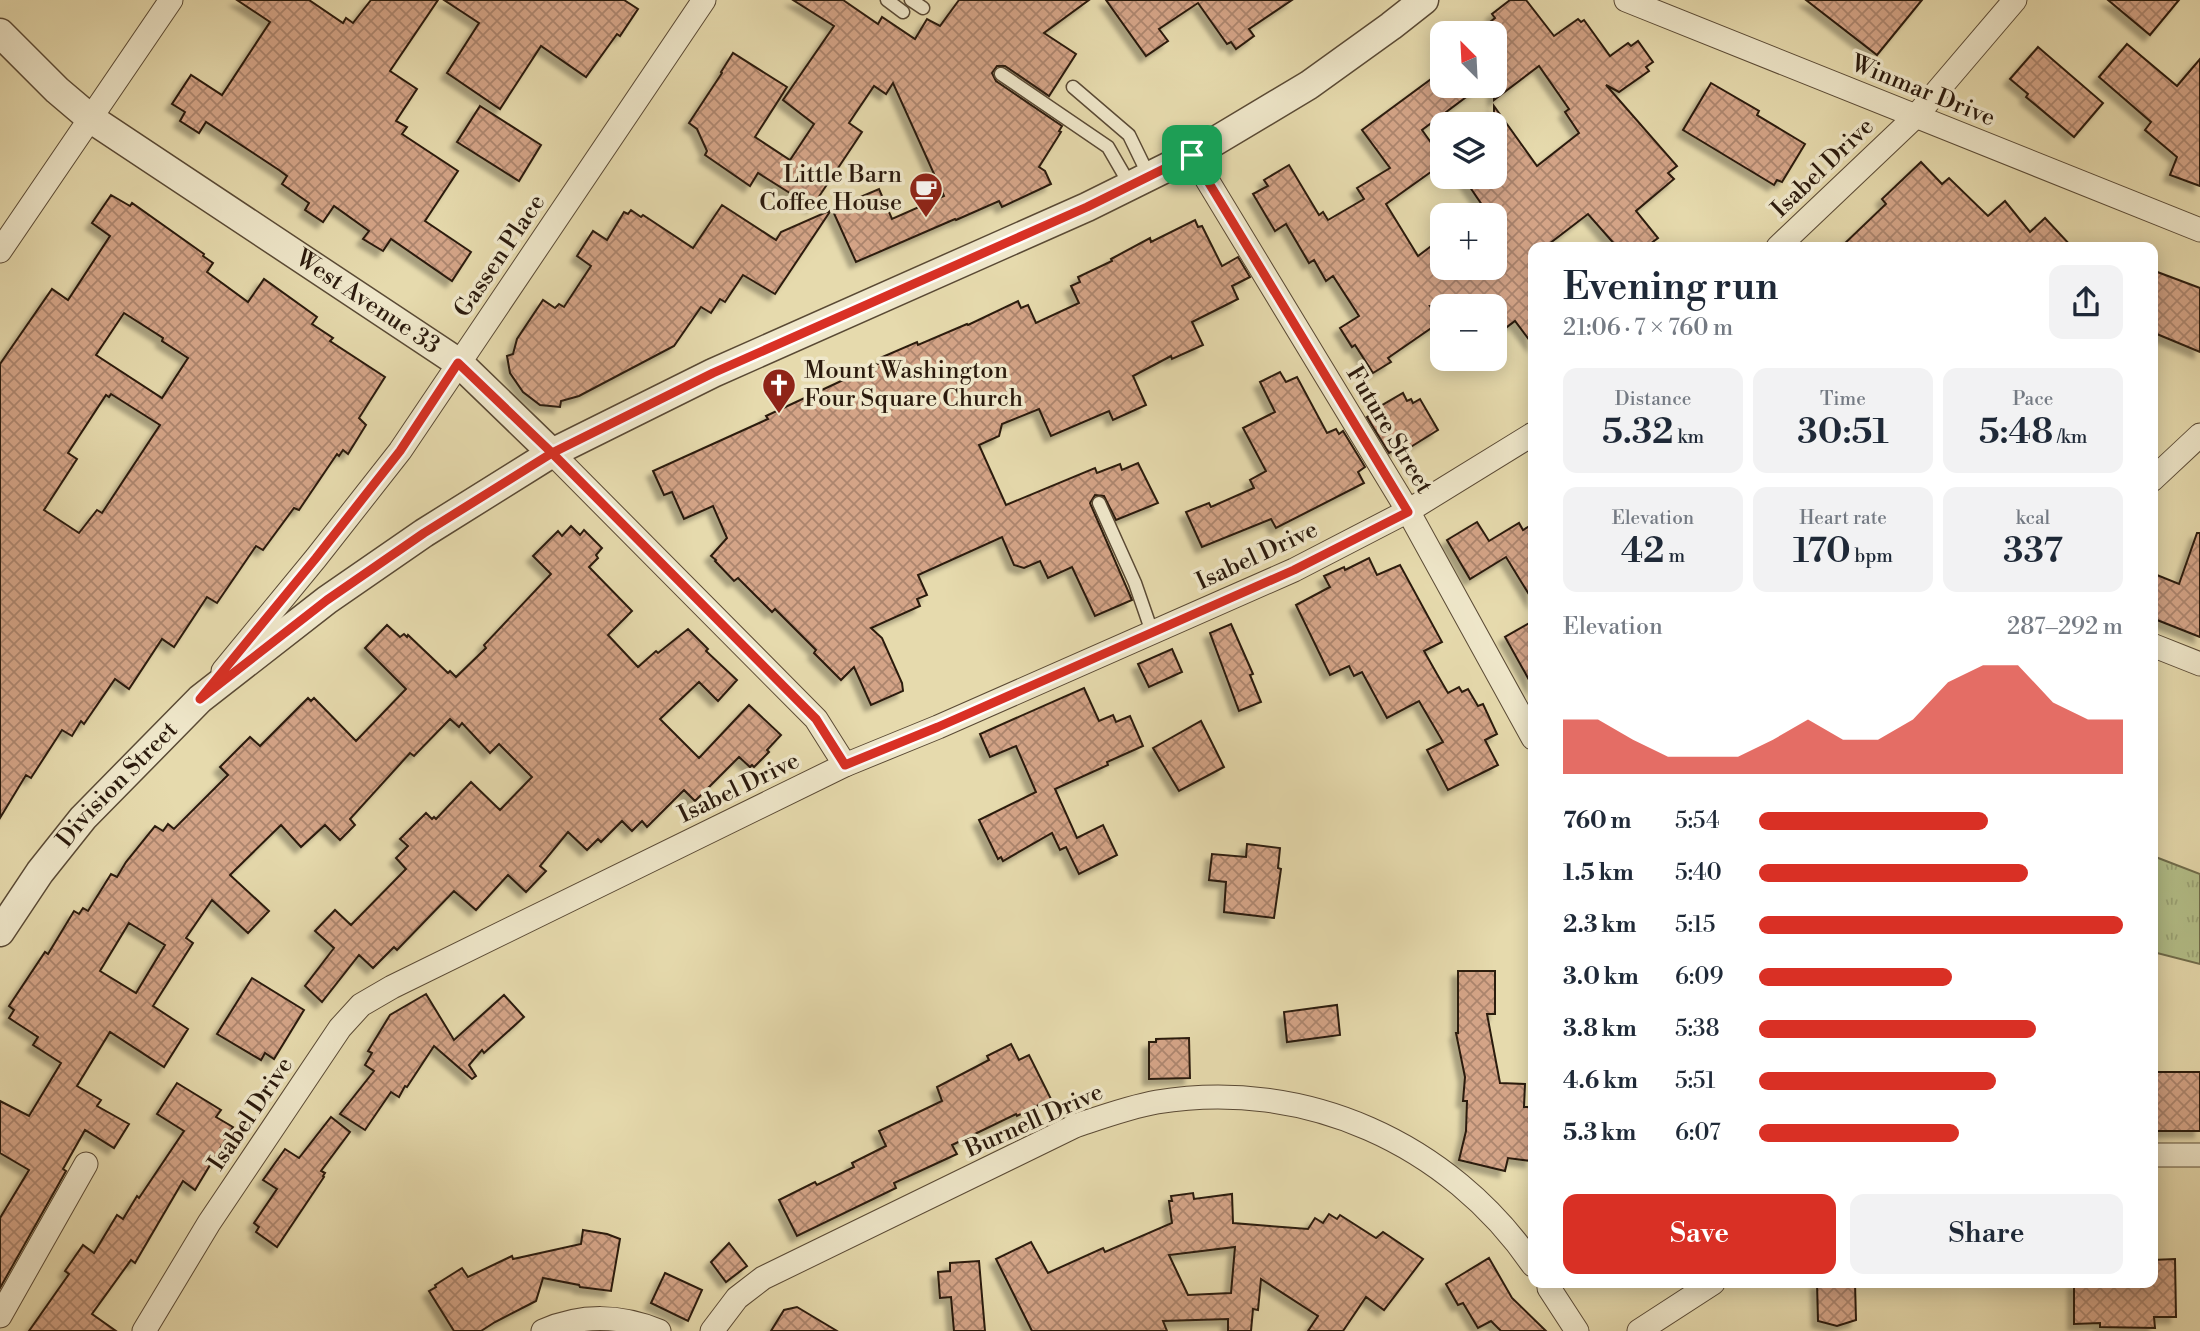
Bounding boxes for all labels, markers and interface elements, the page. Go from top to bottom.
north arrow [1430,21,1507,98]
map controls [1430,21,1507,371]
street label: Winmar Drive [1846,48,1999,134]
button: layers [1430,112,1507,189]
street label: Isabel Drive [1766,112,1880,224]
pin [1162,125,1222,185]
icon: arrive [1173,136,1211,174]
place label: Little Barn Coffee House [759,160,902,218]
cafe icon: Little Barn Coffee House [907,170,945,219]
street label: Gassen Place [448,189,552,323]
button: + [1430,203,1507,280]
street label: West Avenue 33 [289,243,445,361]
text: Evening run [1563,264,1778,311]
button: share [2049,265,2123,339]
button: − [1430,294,1507,371]
text: 21:06 · 7 × 760 m [1563,314,1733,342]
place label: Mount Washington Four Square Church [804,356,1023,414]
street label: Future Street [1339,361,1439,500]
church icon: Mount Washington Four Square Church [760,366,798,415]
text: Distance [1615,387,1691,411]
text: Time [1820,387,1866,411]
text: Pace [2013,387,2053,411]
text: 5.32 [1602,411,1674,454]
text: 30:51 [1797,411,1889,454]
text: 5:48 [1979,411,2053,454]
text: km [1674,425,1704,449]
text: /km [2053,425,2087,449]
text: Elevation [1612,506,1694,530]
text: Heart rate [1799,506,1887,530]
text: kcal [2016,506,2050,530]
street label: Isabel Drive [1191,515,1323,597]
text: 42 [1621,530,1665,573]
text: 170 [1793,530,1851,573]
text: 337 [2003,530,2063,573]
text: m [1665,544,1685,568]
text: bpm [1851,544,1893,568]
text: Elevation [1563,613,1663,641]
text: 287–292 m [2007,613,2123,641]
street label: Division Street [50,715,185,854]
street label: Isabel Drive [674,746,804,830]
text: 760 m [1563,807,1631,835]
text: 5:54 [1675,807,1720,835]
text: 1.5 km [1563,859,1634,887]
text: 5:40 [1675,859,1722,887]
text: 2.3 km [1563,911,1636,939]
text: 5:15 [1675,911,1715,939]
text: 3.0 km [1563,963,1639,991]
text: 6:09 [1675,963,1723,991]
text: 3.8 km [1563,1015,1637,1043]
text: 5:38 [1675,1015,1720,1043]
street label: Isabel Drive [202,1051,300,1177]
text: 4.6 km [1563,1067,1638,1095]
text: 5:51 [1675,1067,1715,1095]
street label: Burnell Drive [959,1077,1108,1165]
text: 5.3 km [1563,1119,1636,1147]
text: 6:07 [1675,1119,1721,1147]
button: Save [1563,1194,1836,1274]
button: Share [1850,1194,2123,1274]

